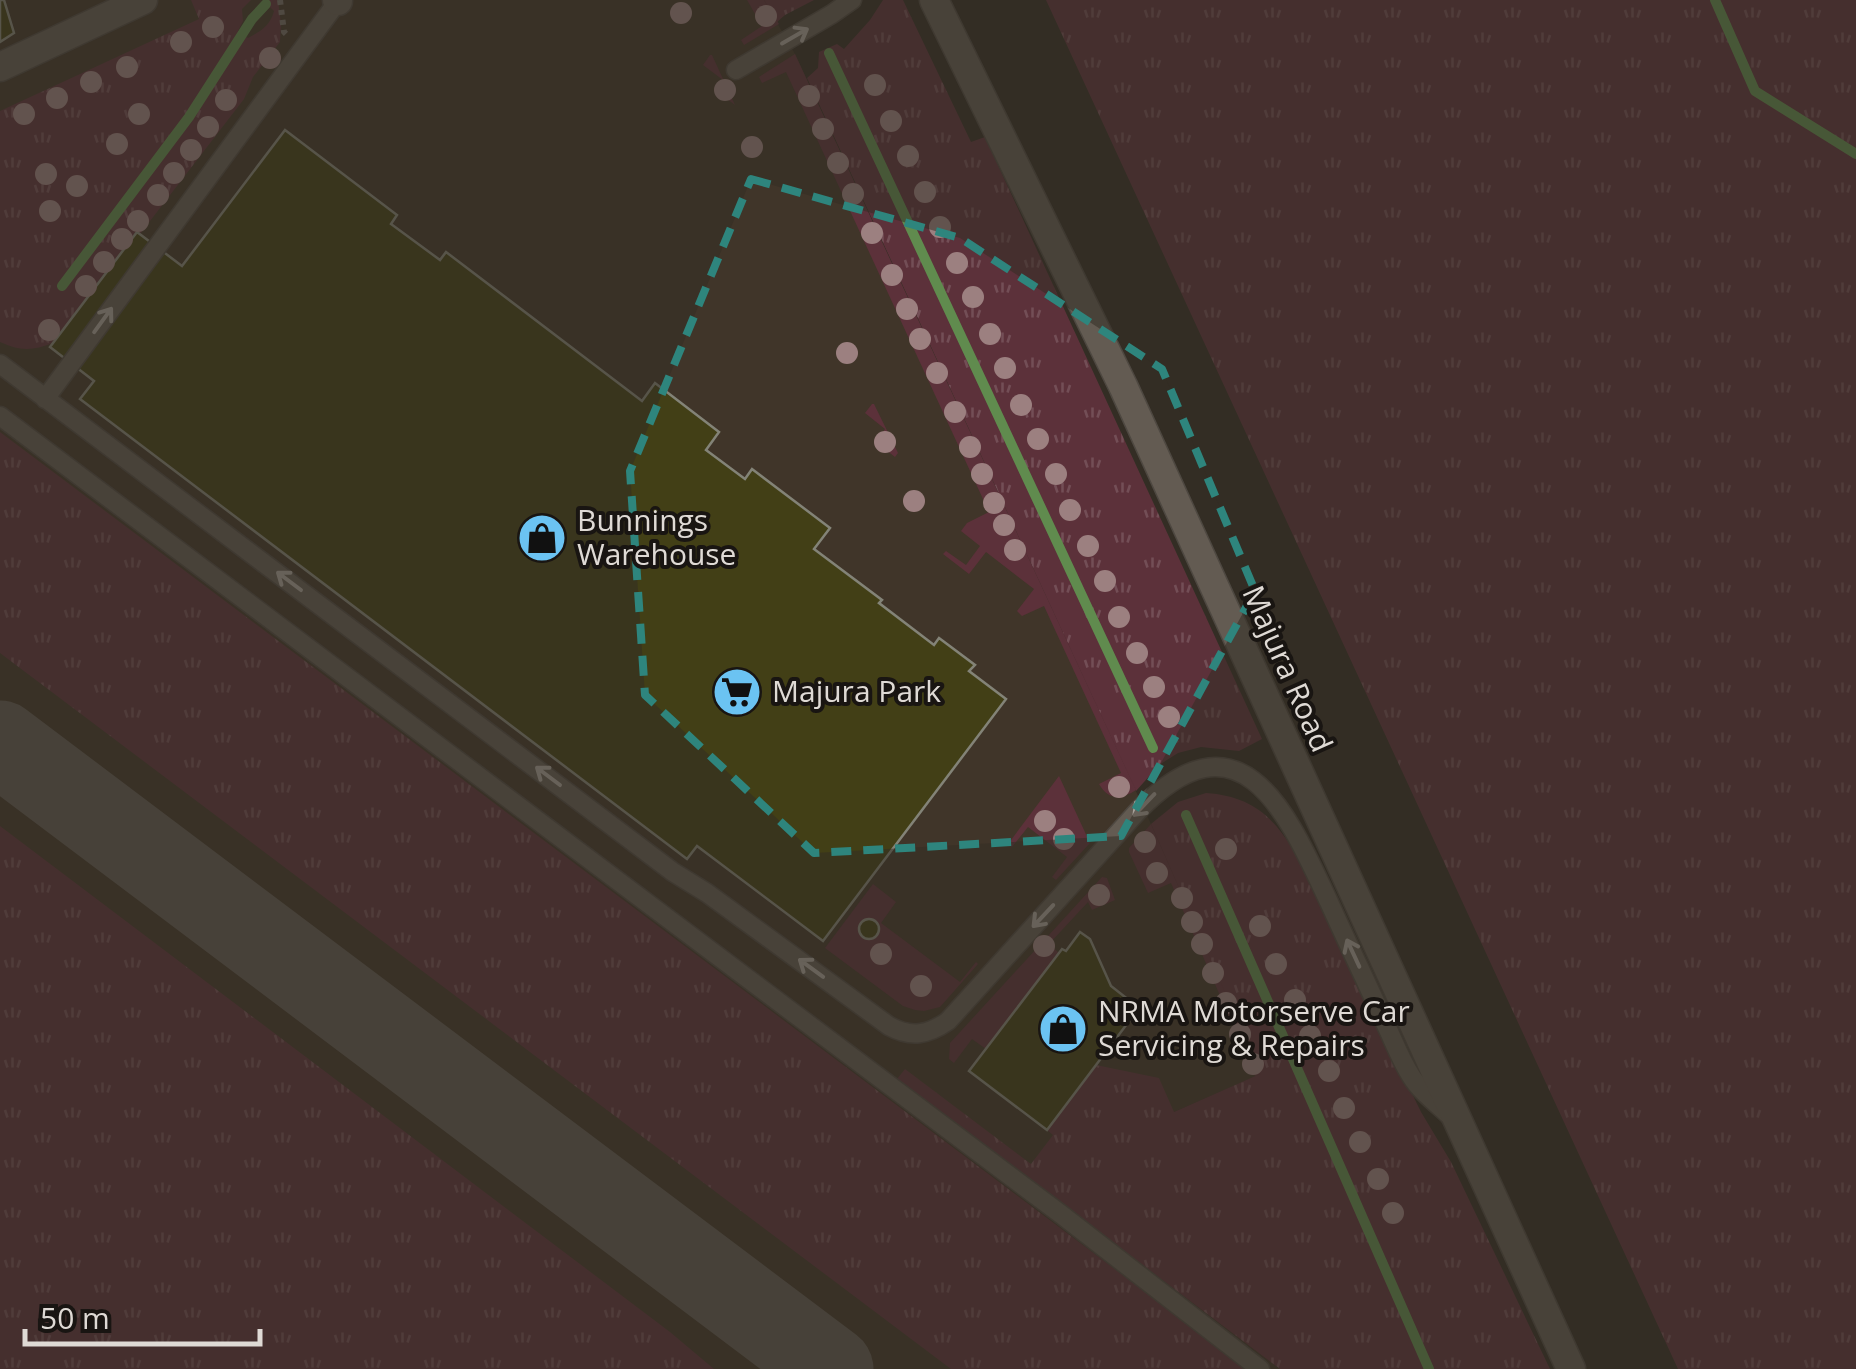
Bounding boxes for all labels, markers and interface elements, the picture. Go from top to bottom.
one-way arrow [780,26,808,46]
one-way arrow [92,307,113,335]
place label: Bunnings Warehouse [577,499,736,574]
shop icon: Bunnings Warehouse [516,512,568,564]
one-way arrow [276,571,303,592]
street label: Majura Road [1233,579,1343,758]
supermarket icon: Majura Park [711,666,763,718]
place label: Majura Park [772,670,941,711]
one-way arrow [536,766,562,788]
one-way arrow [1133,792,1156,817]
one-way arrow [1032,903,1055,928]
one-way arrow [1342,939,1361,969]
one-way arrow [797,958,825,979]
place label: NRMA Motorserve Car Servicing & Repairs [1098,990,1410,1065]
shop icon: NRMA Motorserve Car Servicing & Repairs [1037,1003,1089,1055]
scale bar [25,1284,260,1346]
text: 50 m [40,1297,110,1338]

